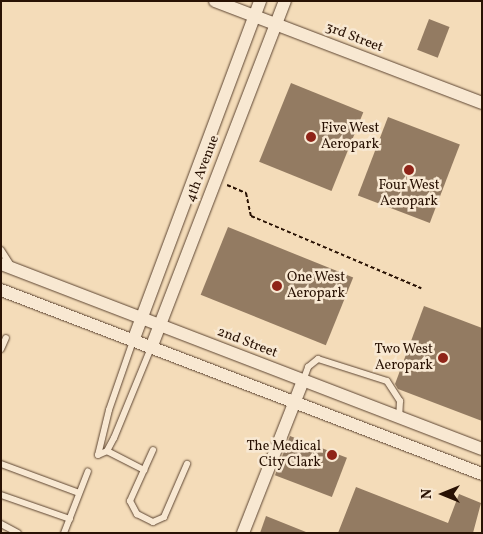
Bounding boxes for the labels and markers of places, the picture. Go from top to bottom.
place label: Five West Aeropark [321,121,380,154]
marker: Five West Aeropark [305,131,317,143]
marker: Four West Aeropark [403,164,415,176]
place label: Four West Aeropark [378,178,440,210]
place label: One West Aeropark [287,270,345,302]
marker: One West Aeropark [271,280,283,292]
place label: Two West Aeropark [374,342,433,374]
marker: Two West Aeropark [437,352,449,364]
place label: The Medical City Clark [246,439,321,472]
marker: The Medical City Clark [325,448,339,462]

